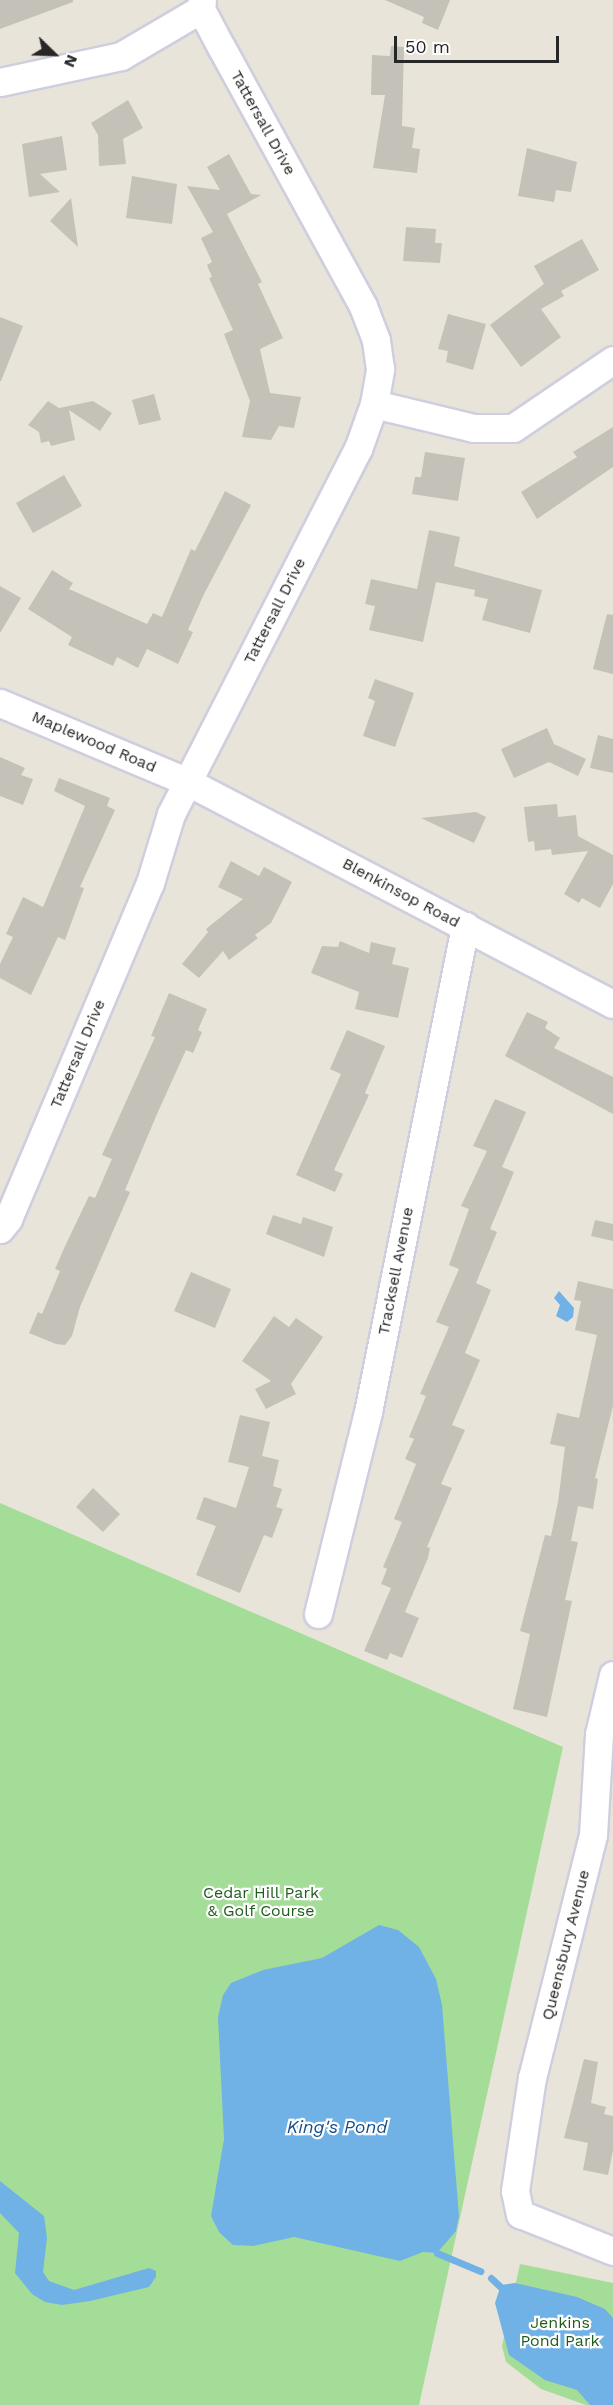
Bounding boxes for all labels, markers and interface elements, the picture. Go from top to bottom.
north arrow [24,24,84,84]
scale bar [397,24,562,62]
text: 50 m [405,36,450,57]
text: N [60,52,82,70]
street label: Tattersall Drive [226,67,300,179]
street label: Tattersall Drive [240,554,310,668]
street label: Maplewood Road [29,707,159,777]
street label: Blenkinsop Road [339,854,463,932]
street label: Tattersall Drive [46,996,110,1112]
street label: Tracksell Avenue [374,1205,418,1337]
street label: Queensbury Avenue [538,1867,594,2023]
park label: Cedar Hill Park & Golf Course [203,1883,319,1921]
water label: King's Pond [287,2116,387,2138]
park label: Jenkins Pond Park [520,2313,600,2351]

